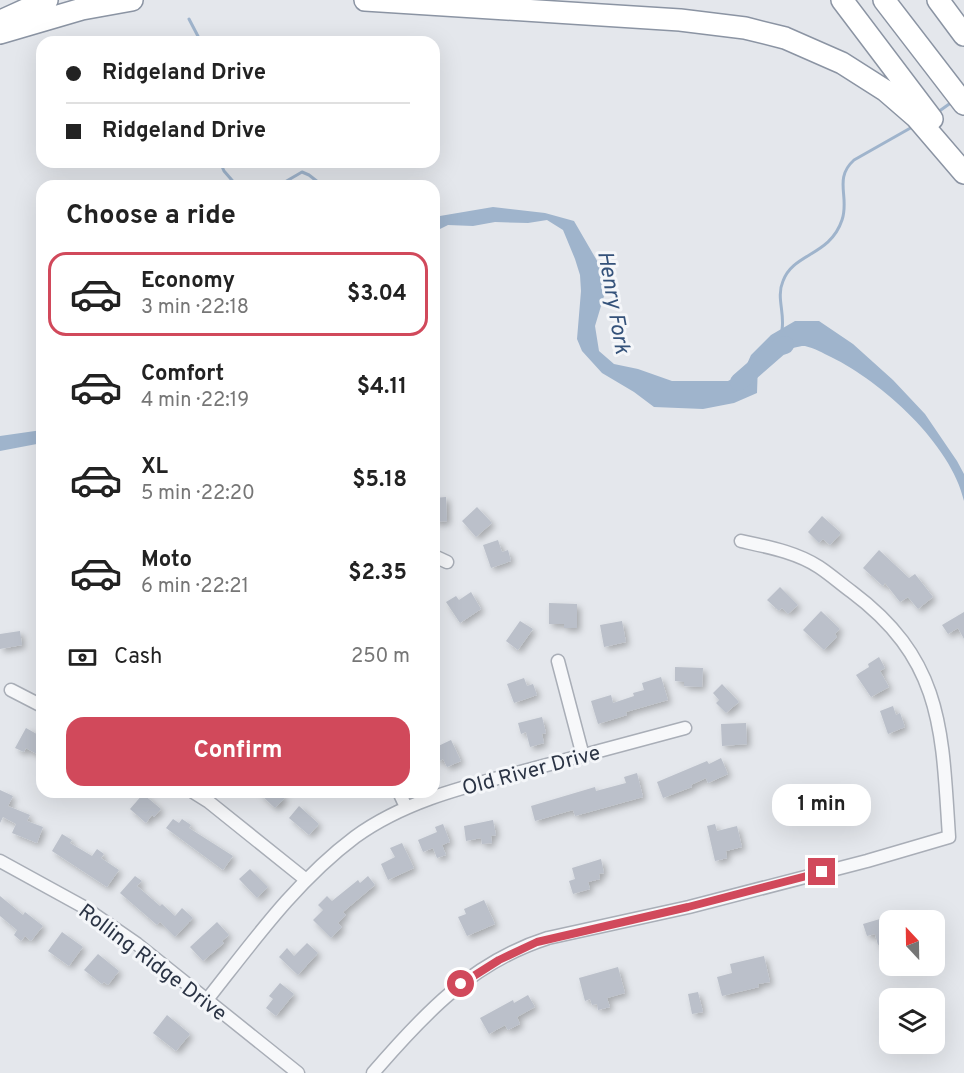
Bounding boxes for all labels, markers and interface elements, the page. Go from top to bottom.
text: Ridgeland Drive [102,60,266,87]
text: Ridgeland Drive [102,118,266,145]
text: Choose a ride [66,199,236,233]
water label: Henry Fork [590,249,635,357]
icon: car [69,267,123,321]
text: Economy [141,268,235,295]
text: $3.04 [347,281,407,308]
text: 3 min · 22:18 [141,295,249,321]
icon: car [69,360,123,414]
text: Comfort [141,361,224,388]
text: $4.11 [357,374,407,401]
text: 4 min · 22:19 [141,388,249,414]
icon: car [69,453,123,507]
text: XL [141,454,168,481]
text: $5.18 [352,467,407,494]
text: 5 min · 22:20 [141,481,255,507]
icon: car [69,546,123,600]
text: Moto [141,547,192,574]
text: $2.35 [348,560,407,587]
text: 6 min · 22:21 [141,574,249,600]
icon: cash [66,641,99,674]
text: Cash [114,644,163,671]
text: 250 m [351,644,410,670]
button: Confirm [66,717,410,786]
street label: Old River Drive [459,740,603,803]
callout: 1 min [772,785,872,827]
text: 1 min [797,792,846,818]
route end [808,858,835,885]
street label: Rolling Ridge Drive [72,898,232,1028]
north arrow [879,910,945,976]
map controls [879,910,945,1054]
route start [447,970,474,997]
button: layers [879,988,945,1054]

